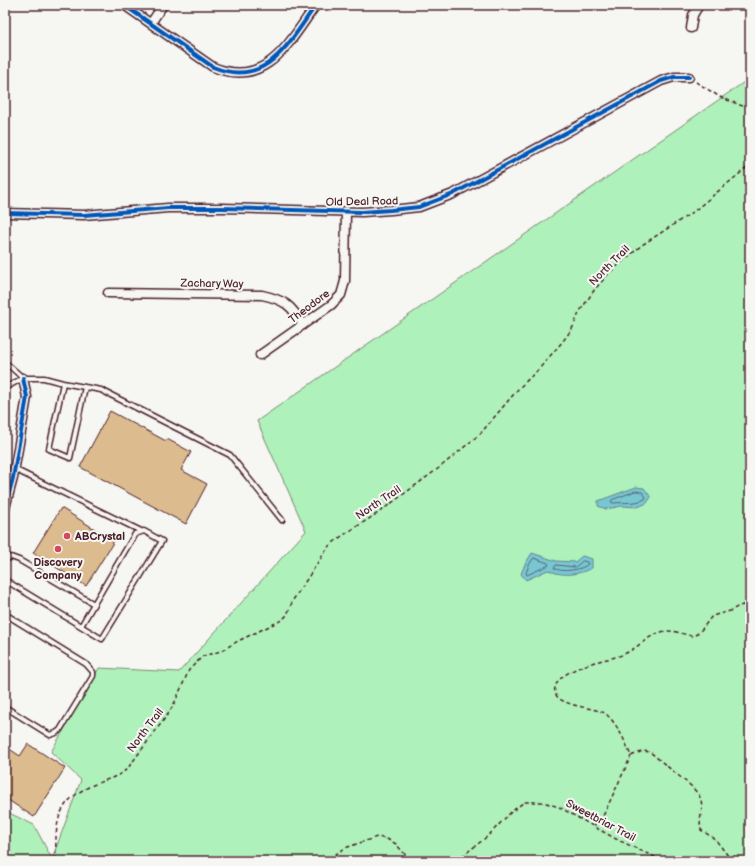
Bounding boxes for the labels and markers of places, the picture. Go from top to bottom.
place label: ABCrystal [74,530,125,543]
marker: ABCrystal [62,531,72,541]
marker: Discovery Company [53,544,63,554]
place label: Discovery Company [34,556,82,582]

